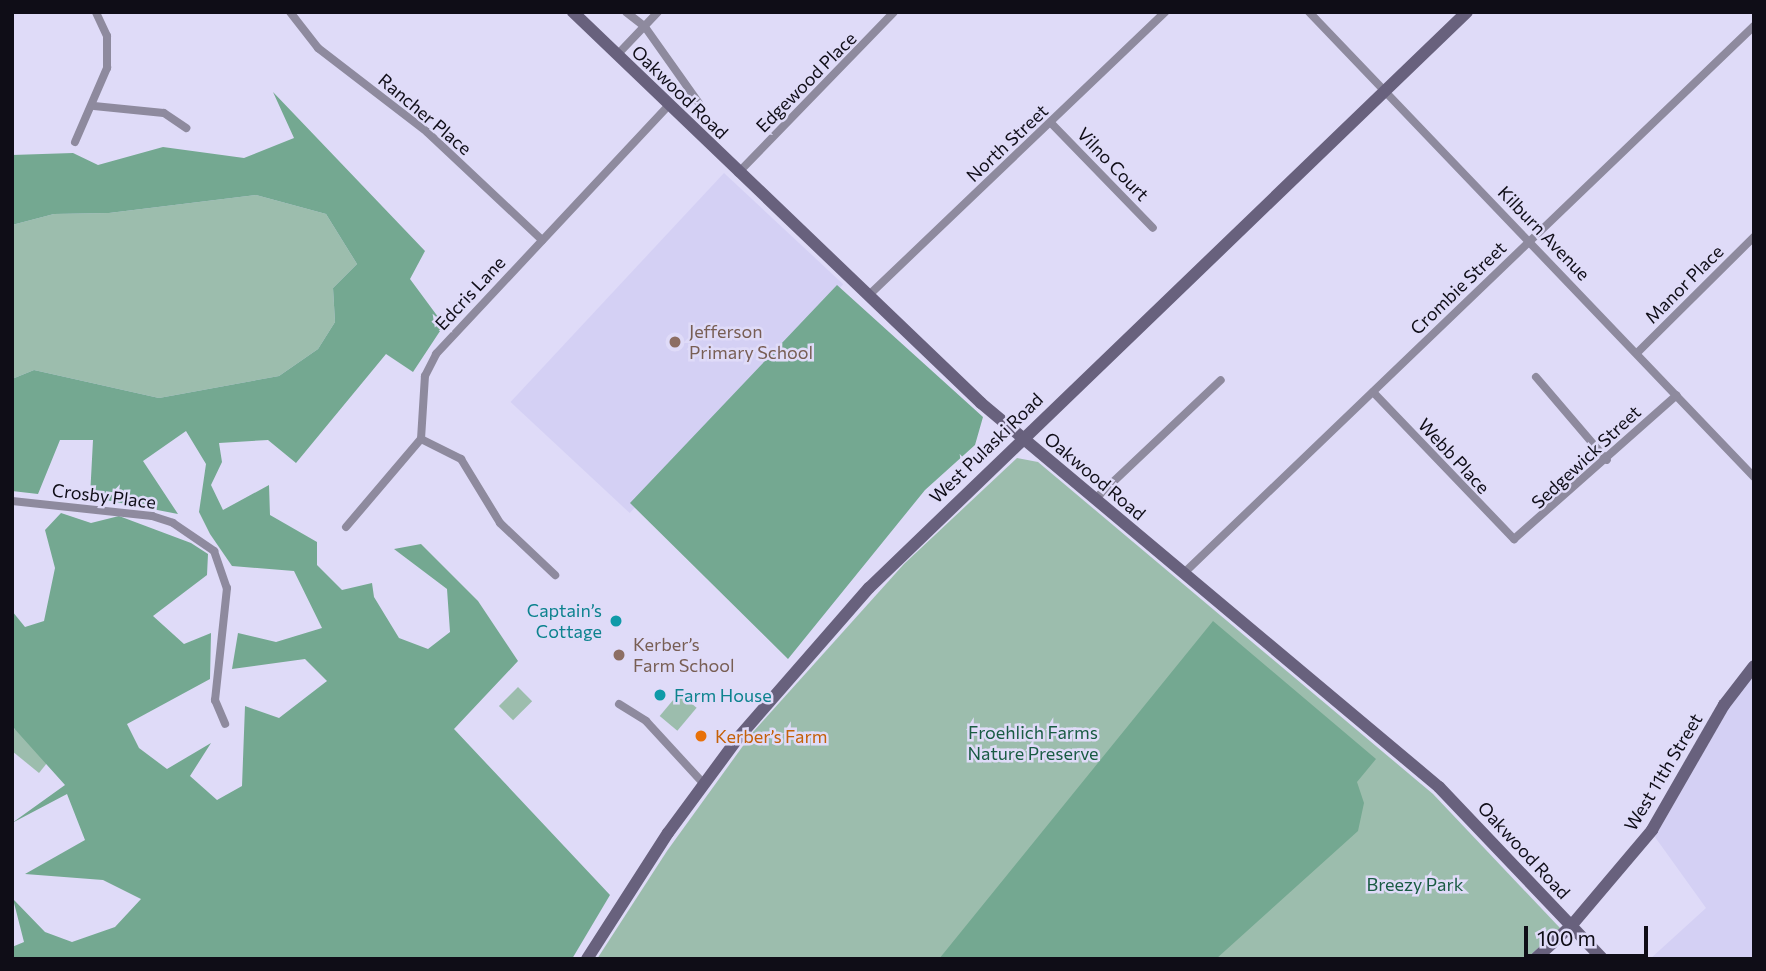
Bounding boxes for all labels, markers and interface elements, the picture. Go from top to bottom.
street label: Edgewood Place [751,27,861,137]
street label: Oakwood Road [627,41,733,143]
street label: Rancher Place [374,69,476,159]
street label: North Street [962,100,1052,186]
street label: Vilno Court [1073,123,1153,205]
street label: Kilburn Avenue [1494,181,1594,285]
street label: Crombie Street [1406,237,1510,339]
street label: Manor Place [1640,240,1728,328]
street label: Edcris Lane [430,252,510,334]
place label: Jefferson Primary School [689,321,813,364]
marker: Jefferson Primary School [667,334,683,350]
street label: West Pulaski Road [925,388,1047,508]
street label: Sedgewick Street [1527,401,1645,513]
street label: Webb Place [1414,414,1494,498]
street label: Oakwood Road [1040,427,1150,525]
street label: Crosby Place [51,479,157,513]
place label: Captain’s Cottage [527,600,602,642]
marker: Captain’s Cottage [608,613,624,629]
place label: Kerber’s Farm School [633,634,735,676]
marker: Kerber’s Farm School [611,647,627,663]
place label: Farm House [674,684,772,706]
marker: Farm House [652,687,668,703]
street label: West 11th Street [1620,709,1706,835]
park label: Froehlich Farms Nature Preserve [967,722,1099,764]
place label: Kerber’s Farm [715,725,827,747]
marker: Kerber’s Farm [693,728,709,744]
street label: Oakwood Road [1473,797,1575,903]
park label: Breezy Park [1367,873,1463,895]
scale bar [1528,912,1652,956]
text: 100 m [1537,925,1596,950]

